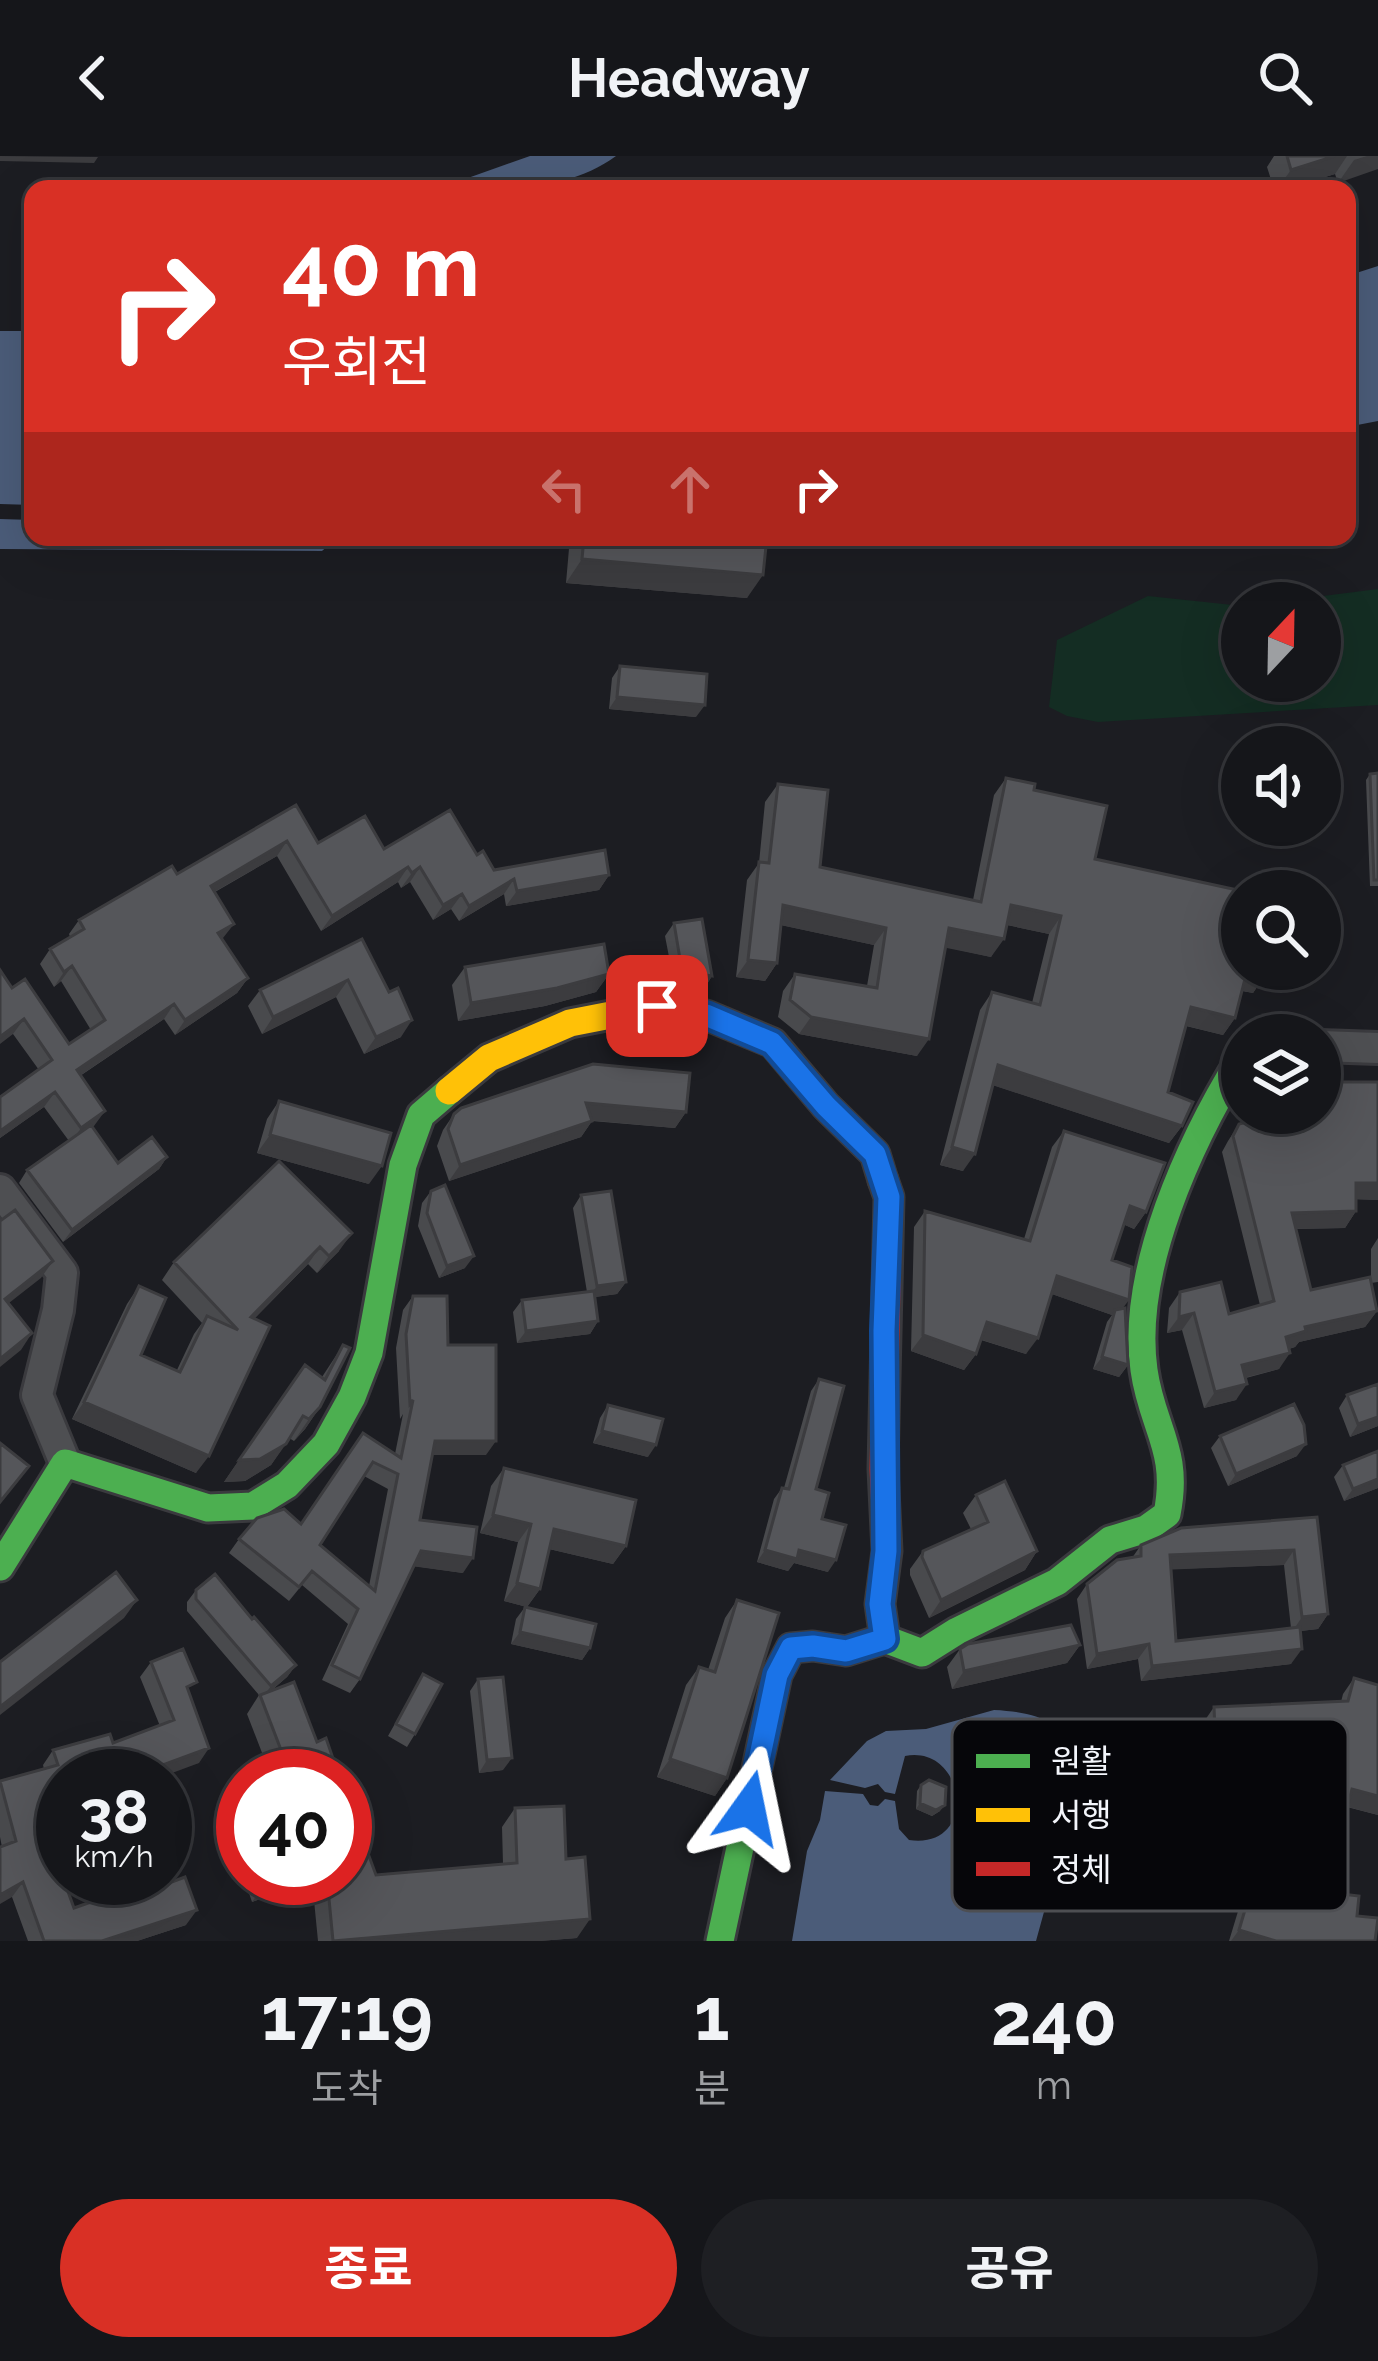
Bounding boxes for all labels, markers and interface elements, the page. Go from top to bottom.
icon: back [60,45,126,111]
icon: search [1252,45,1318,111]
text: Headway [568,46,810,110]
text: 40 m [282,217,480,316]
icon: right [84,228,240,384]
text: 우회전 [282,330,431,394]
icon: left [531,456,597,522]
icon: ahead [657,456,723,522]
icon: right [783,456,849,522]
north arrow [1221,582,1341,702]
map controls [1221,582,1341,1134]
button: sound [1221,726,1341,846]
button: search [1221,870,1341,990]
pin [606,955,708,1057]
icon: arrive [624,973,690,1039]
button: layers [1221,1014,1341,1134]
legend [952,1719,1348,1911]
text: 원활 [1051,1742,1112,1781]
position arrow [686,1745,812,1871]
speed limit sign: 40 [216,1749,372,1905]
text: 38 [79,1777,149,1847]
text: 서행 [1051,1796,1112,1835]
text: km/h [74,1839,154,1874]
text: 정체 [1051,1850,1112,1889]
text: 17:19 [261,1972,433,2057]
text: 1 [694,1972,730,2057]
text: 240 [991,1977,1117,2062]
text: m [1036,2062,1072,2108]
text: 도착 [311,2065,383,2111]
text: 분 [694,2065,730,2111]
button: 종료 [60,2199,677,2337]
button: 공유 [701,2199,1318,2337]

